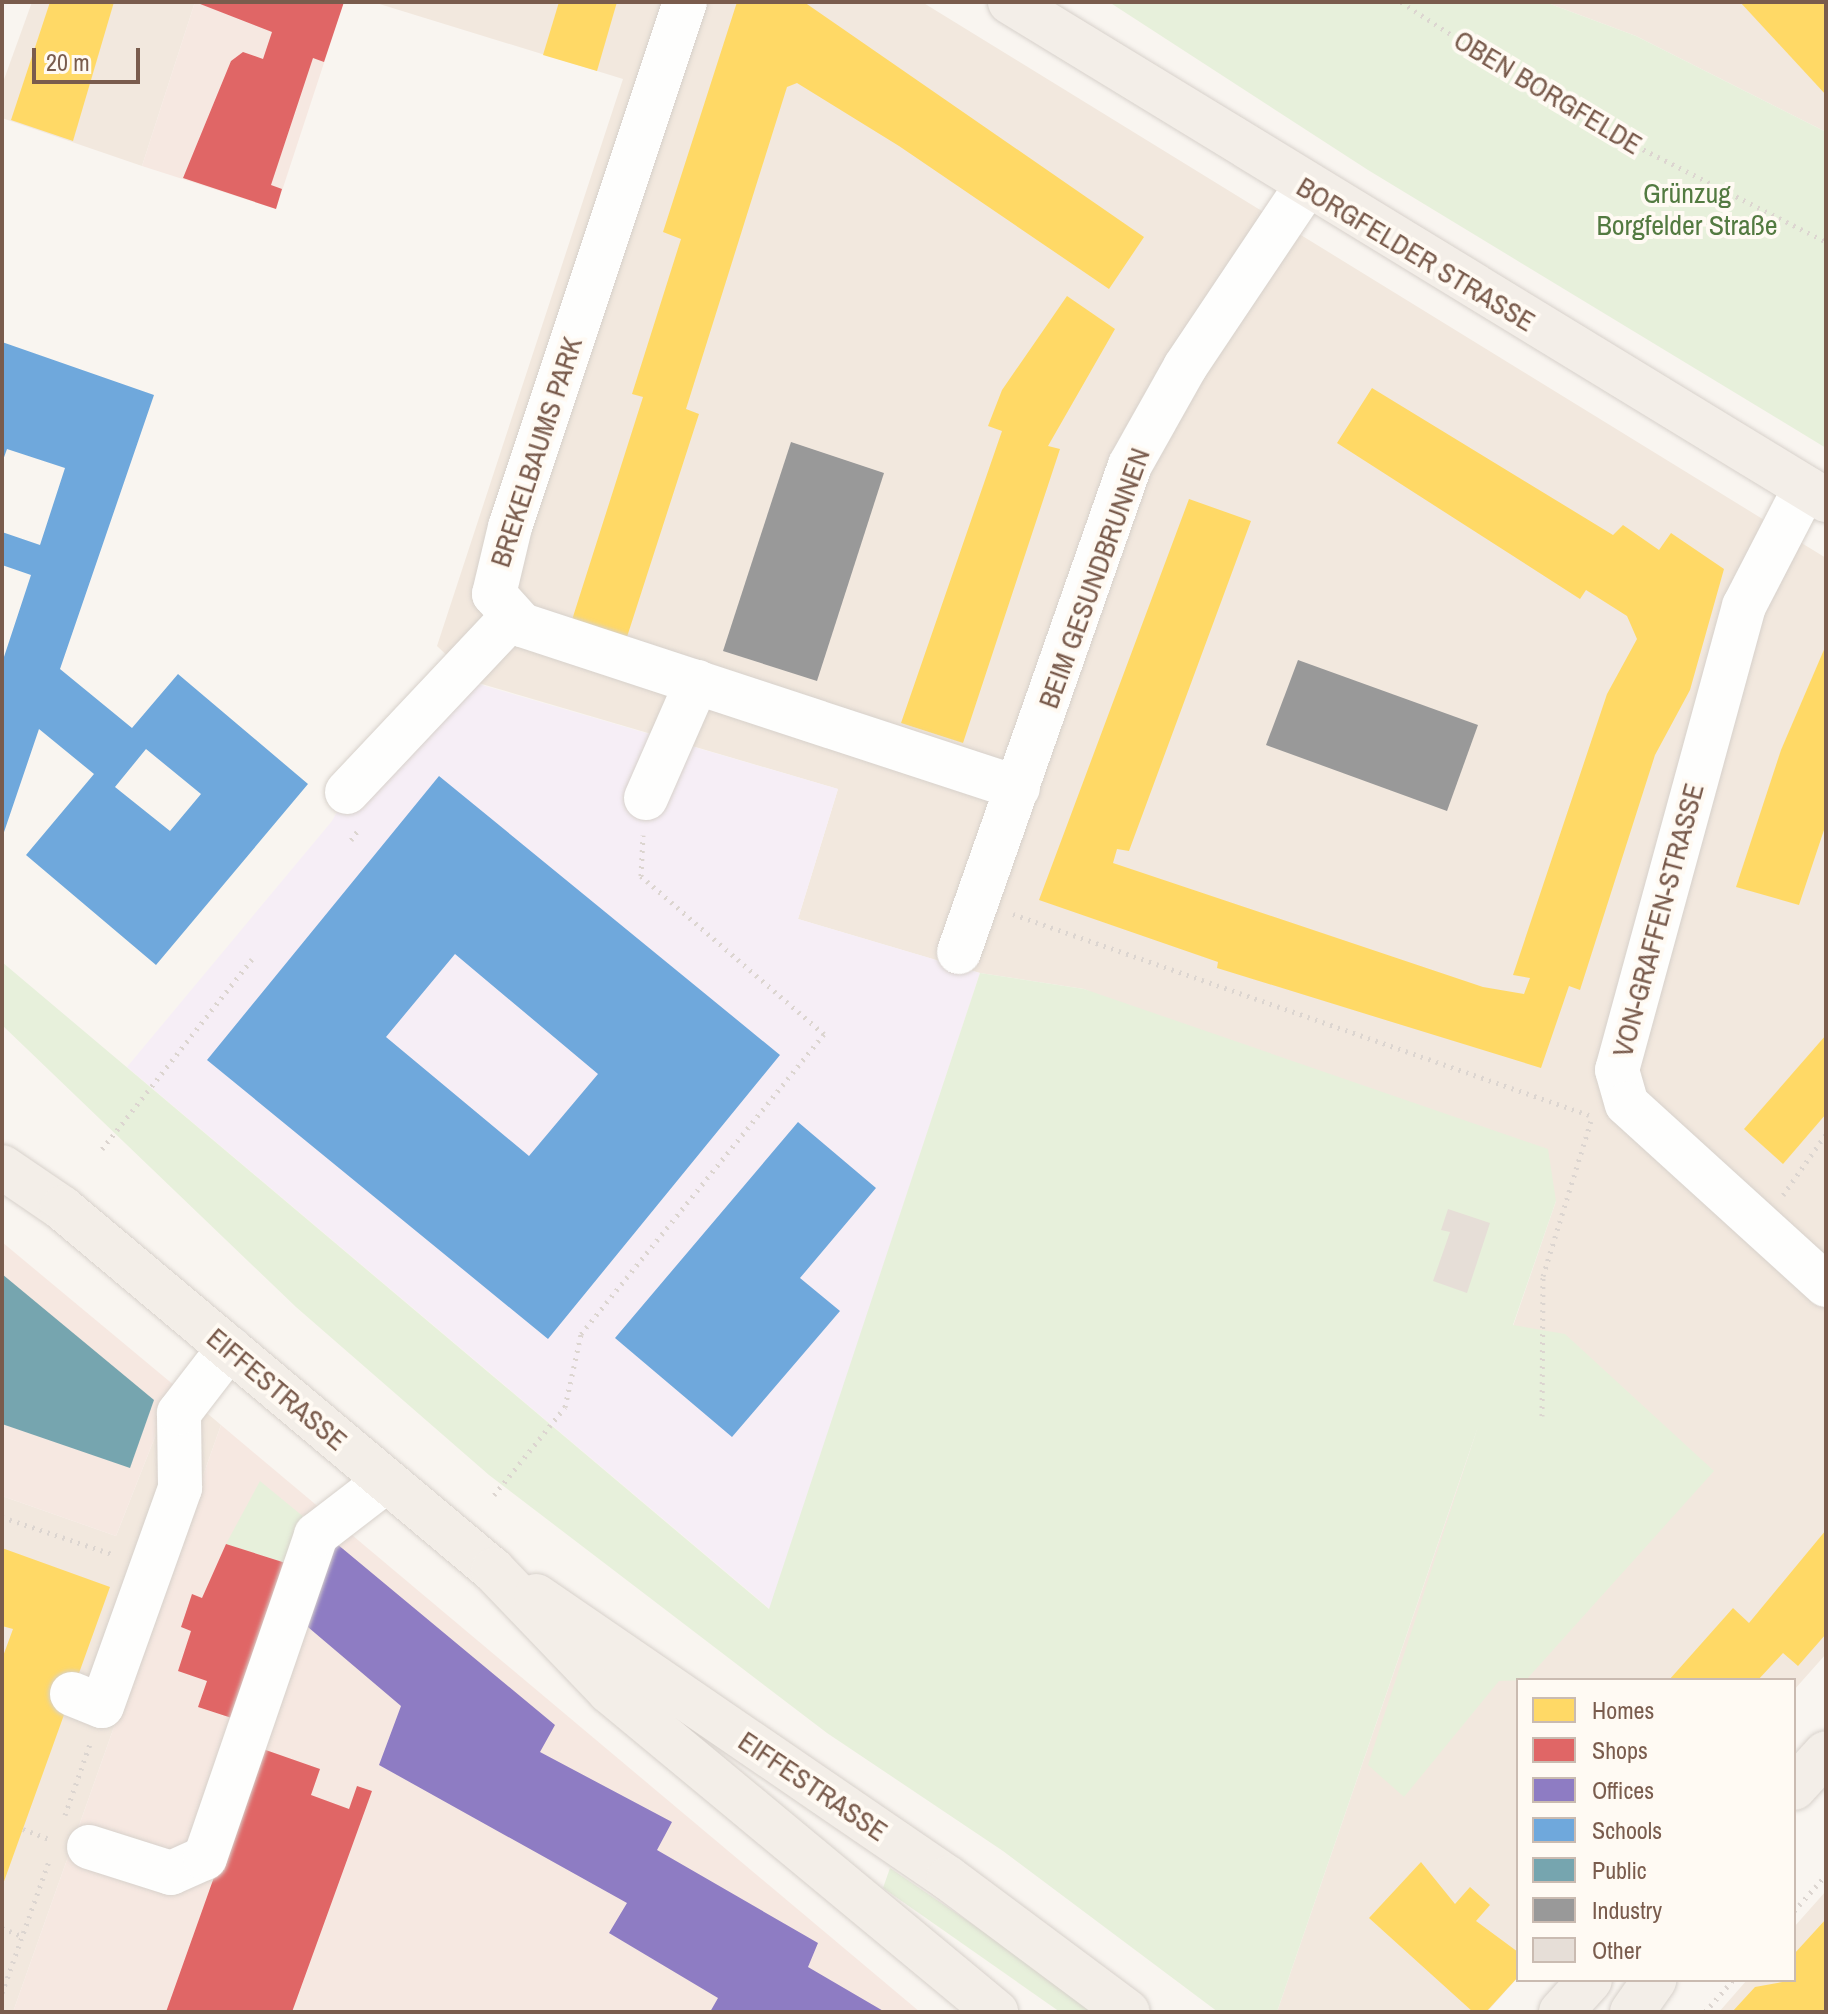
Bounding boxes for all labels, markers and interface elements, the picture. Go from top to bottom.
street label: OBEN BORGFELDE [1448,23,1648,161]
scale bar [36,32,144,82]
text: 20 m [46,46,90,78]
street label: BORGFELDER STRASSE [1291,170,1541,338]
park label: Grünzug Borgfelder Straße [1596,176,1778,242]
street label: BREKELBAUMS PARK [483,333,589,571]
street label: BEIM GESUNDBRUNNEN [1031,443,1157,713]
street label: VON-GRAFFEN-STRASSE [1605,779,1711,1061]
street label: EIFFESTRASSE [200,1321,354,1457]
legend [1516,1678,1796,1982]
text: Homes [1592,1694,1654,1726]
street label: EIFFESTRASSE [732,1724,894,1848]
text: Shops [1592,1734,1648,1766]
text: Offices [1592,1774,1654,1806]
text: Schools [1592,1814,1662,1846]
text: Public [1592,1854,1647,1886]
text: Industry [1592,1894,1662,1926]
text: Other [1592,1934,1641,1966]

